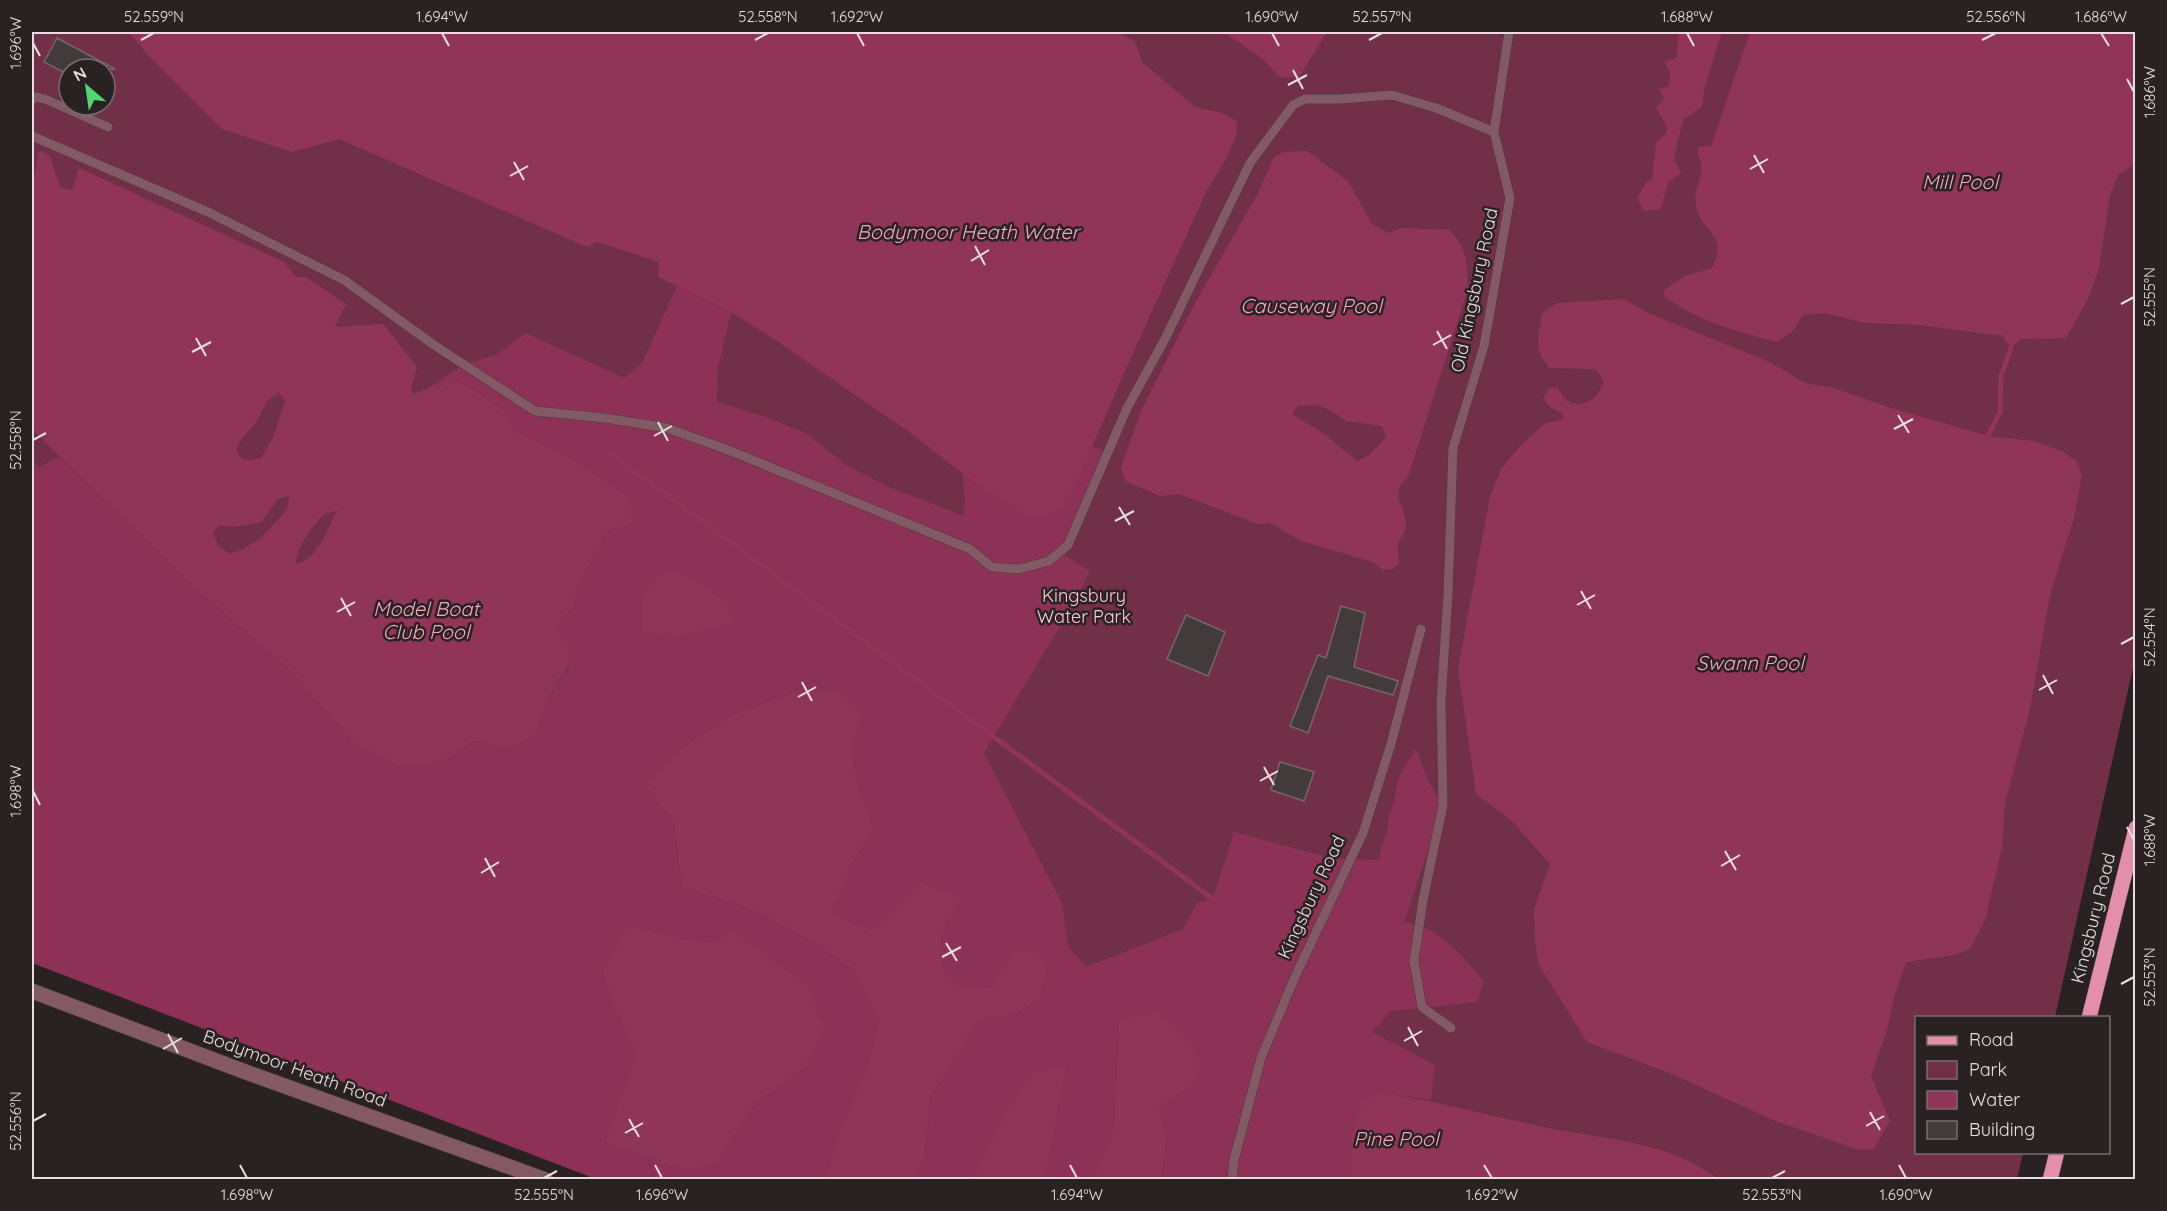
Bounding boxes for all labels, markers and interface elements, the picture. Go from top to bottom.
text: 52.559°N [124,7,184,26]
text: 1.694°W [416,7,469,26]
text: 52.558°N [738,7,798,26]
text: 1.692°W [831,7,884,26]
text: 1.690°W [1245,7,1299,26]
text: 52.557°N [1352,7,1412,26]
text: 1.688°W [1661,7,1714,26]
text: 52.556°N [1966,7,2026,26]
text: 1.686°W [2075,7,2127,26]
text: 1.696°W [6,16,25,69]
north arrow [57,57,117,117]
text: N [70,62,90,85]
text: 1.686°W [2140,66,2159,118]
water label: Mill Pool [1922,169,2000,194]
street label: Old Kingsbury Road [1445,206,1503,374]
water label: Bodymoor Heath Water [857,219,1082,244]
text: 52.555°N [2140,267,2159,327]
water label: Causeway Pool [1240,293,1384,318]
text: 52.558°N [6,410,25,470]
park label: Kingsbury Water Park [1037,584,1131,628]
water label: Model Boat Club Pool [373,596,481,644]
text: 52.554°N [2140,607,2159,667]
water label: Swann Pool [1696,650,1806,675]
text: 1.698°W [6,764,25,817]
text: 1.688°W [2140,813,2159,866]
street label: Kingsbury Road [1272,832,1350,962]
street label: Kingsbury Road [2066,850,2120,986]
text: 52.553°N [2140,947,2159,1007]
legend [1915,1016,2110,1154]
street label: Bodymoor Heath Road [200,1024,390,1112]
text: Road [1969,1028,2014,1051]
text: Park [1969,1058,2007,1081]
text: Water [1969,1088,2020,1111]
text: 52.556°N [6,1091,25,1151]
text: Building [1969,1118,2035,1141]
water label: Pine Pool [1354,1126,1441,1151]
text: 1.698°W [221,1185,274,1204]
text: 52.555°N [514,1185,574,1204]
text: 1.696°W [636,1185,689,1204]
text: 1.694°W [1051,1185,1104,1204]
text: 1.692°W [1466,1185,1519,1204]
text: 52.553°N [1742,1185,1802,1204]
text: 1.690°W [1879,1185,1933,1204]

